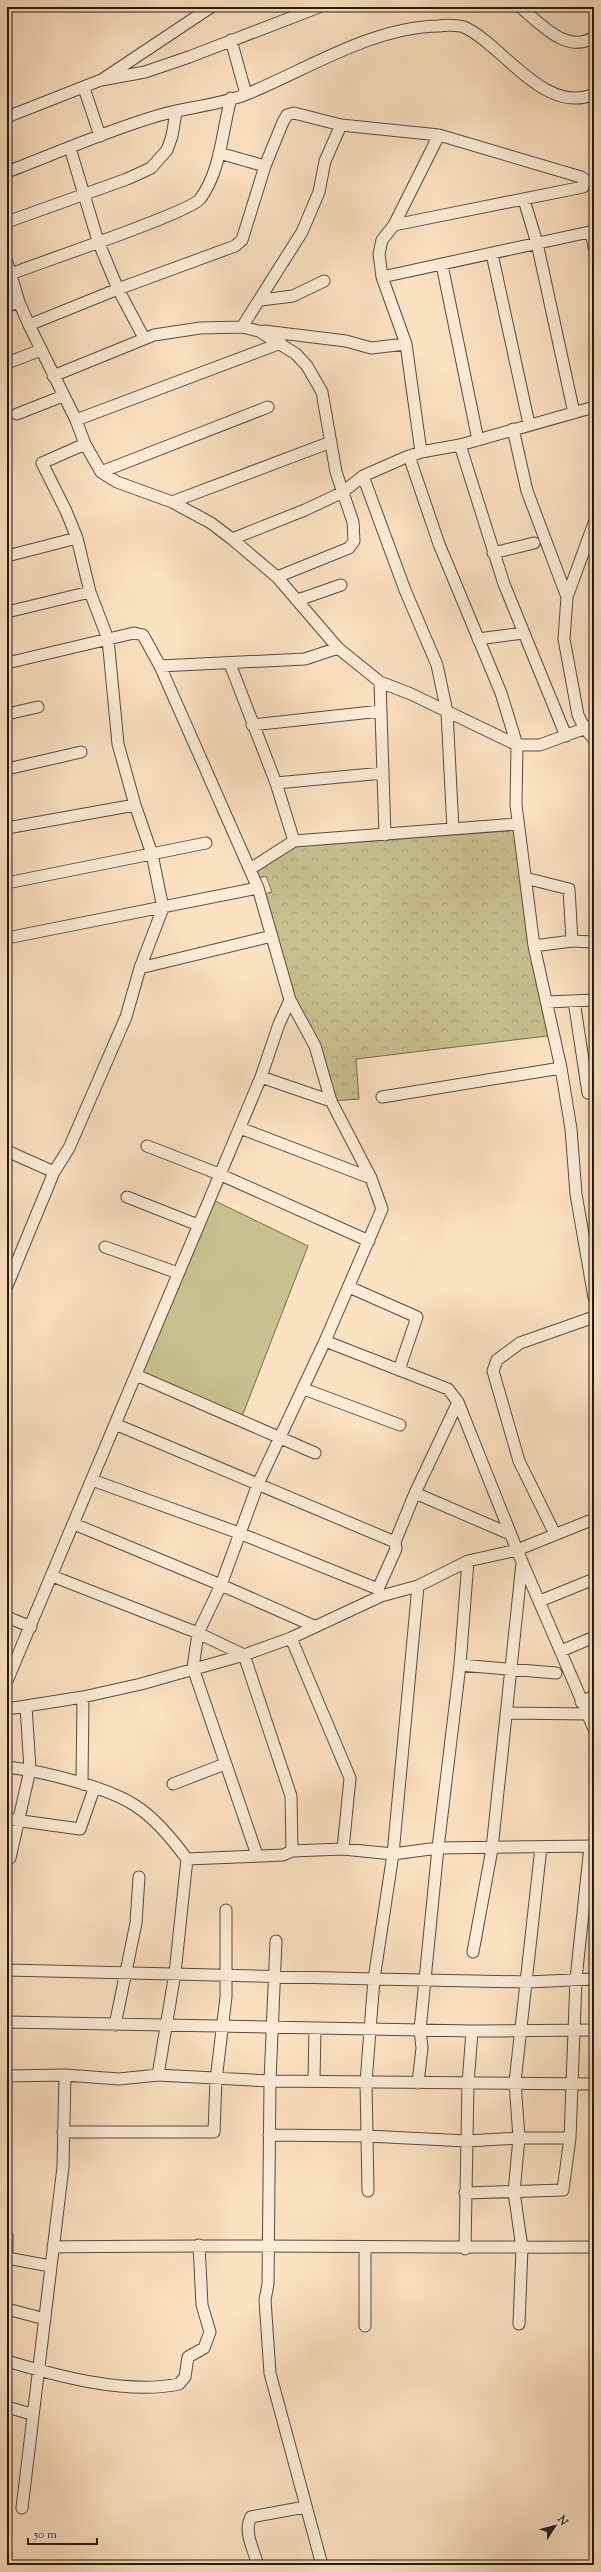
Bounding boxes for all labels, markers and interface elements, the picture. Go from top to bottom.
north arrow [535,2506,575,2546]
text: N [553,2512,571,2529]
scale bar [28,2520,97,2546]
text: 50 m [33,2526,57,2544]

